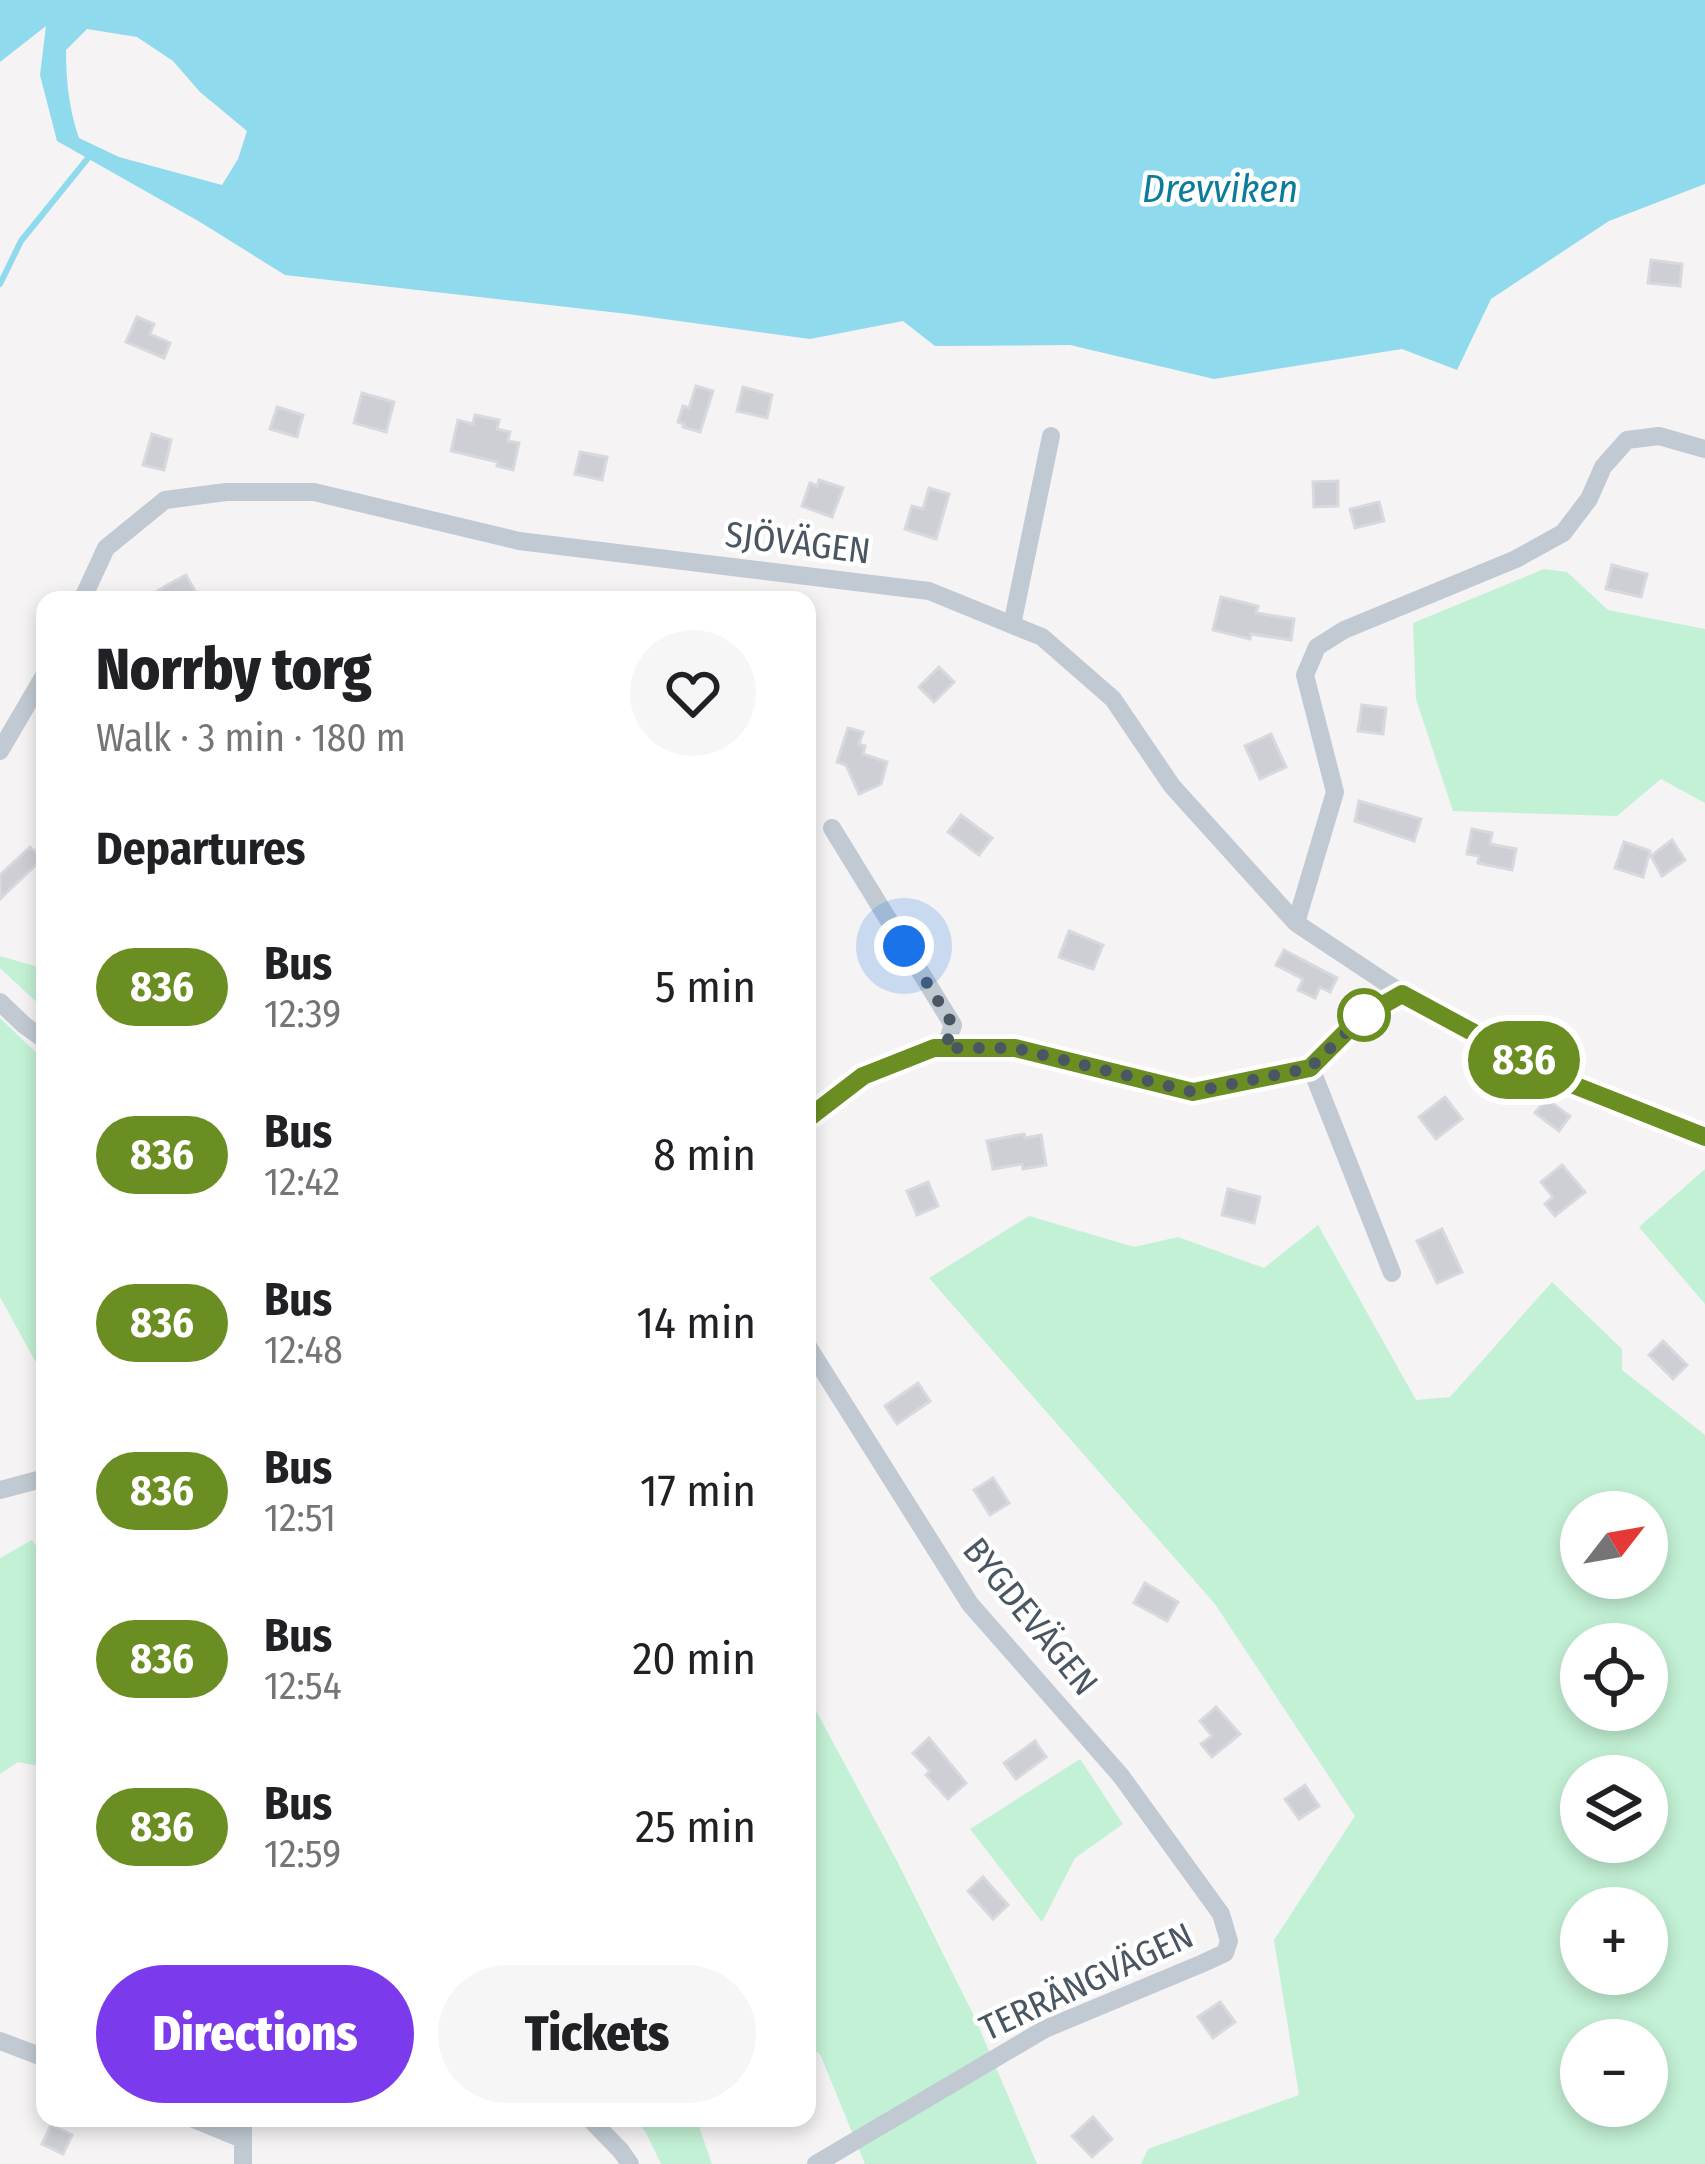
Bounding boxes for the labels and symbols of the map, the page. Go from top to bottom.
water label: Drevviken [1142,166,1298,212]
street label: SJÖVÄGEN [723,512,873,574]
your location [874,916,934,976]
unlabelled marker [1339,990,1389,1040]
line badge: 836 [1455,1021,1593,1099]
north arrow [1560,1491,1668,1599]
street label: BYGDEVÄGEN [953,1529,1107,1704]
street label: TERRÄNGVÄGEN [973,1913,1200,2050]

